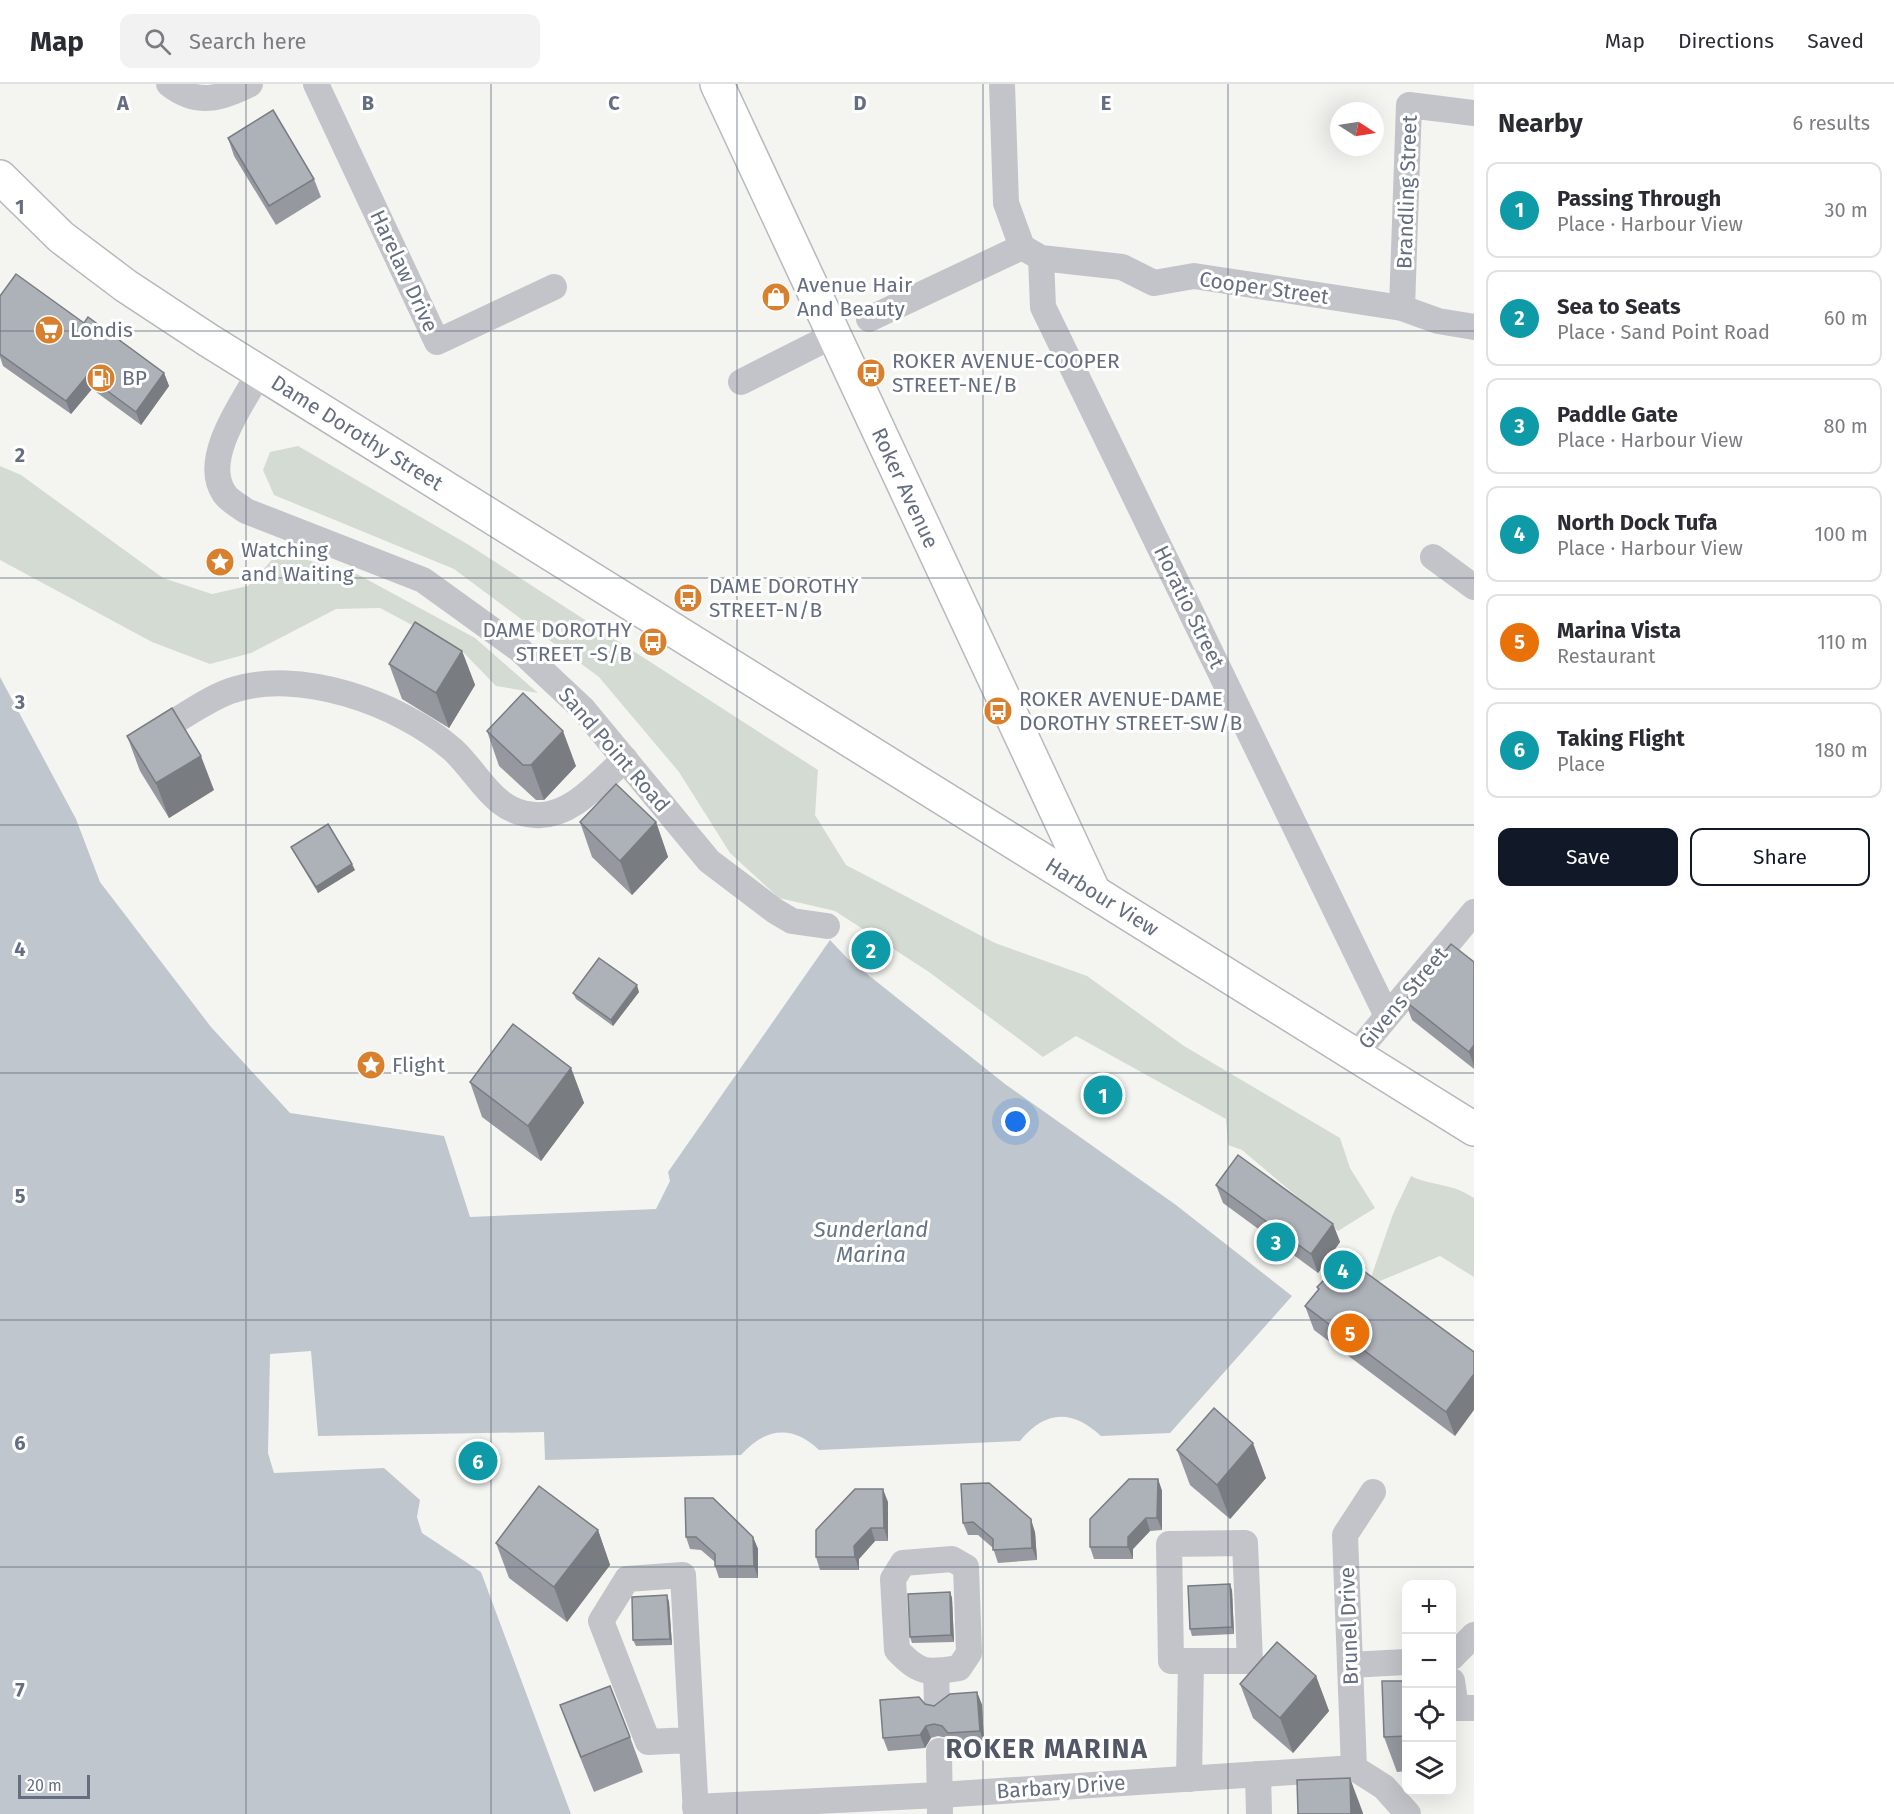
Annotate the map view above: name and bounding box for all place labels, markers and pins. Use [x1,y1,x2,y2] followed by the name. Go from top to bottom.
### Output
[797,272,912,322] place label: Avenue Hair And Beauty
[760,281,792,313] shop icon: Avenue Hair And Beauty
[33,314,65,346] supermarket icon: Londis
[70,317,133,343] place label: Londis
[892,348,1120,398] place label: ROKER AVENUE-COOPER STREET-NE/B
[855,357,887,389] bus stop icon: ROKER AVENUE-COOPER STREET-NE/B
[85,362,117,394] fuel station icon: BP
[122,365,147,391] place label: BP
[241,537,354,587] place label: Watching and Waiting
[204,546,236,578] place icon: Watching and Waiting
[709,573,859,623] place label: DAME DOROTHY STREET-N/B
[672,582,704,614] bus stop icon: DAME DOROTHY STREET-N/B
[482,617,632,667] place label: DAME DOROTHY STREET -S/B
[637,626,669,658] bus stop icon: DAME DOROTHY STREET -S/B
[1019,686,1242,736] place label: ROKER AVENUE-DAME DOROTHY STREET-SW/B
[982,695,1014,727] bus stop icon: ROKER AVENUE-DAME DOROTHY STREET-SW/B
[852,928,890,972] pin: 2
[355,1049,387,1081] place icon: Flight
[392,1052,445,1078] place label: Flight
[1084,1072,1122,1118] pin: 1
[1256,1220,1296,1264] pin: 3
[1324,1248,1362,1292] pin: 4
[1330,1310,1370,1356] pin: 5
[458,1438,498,1484] pin: 6

